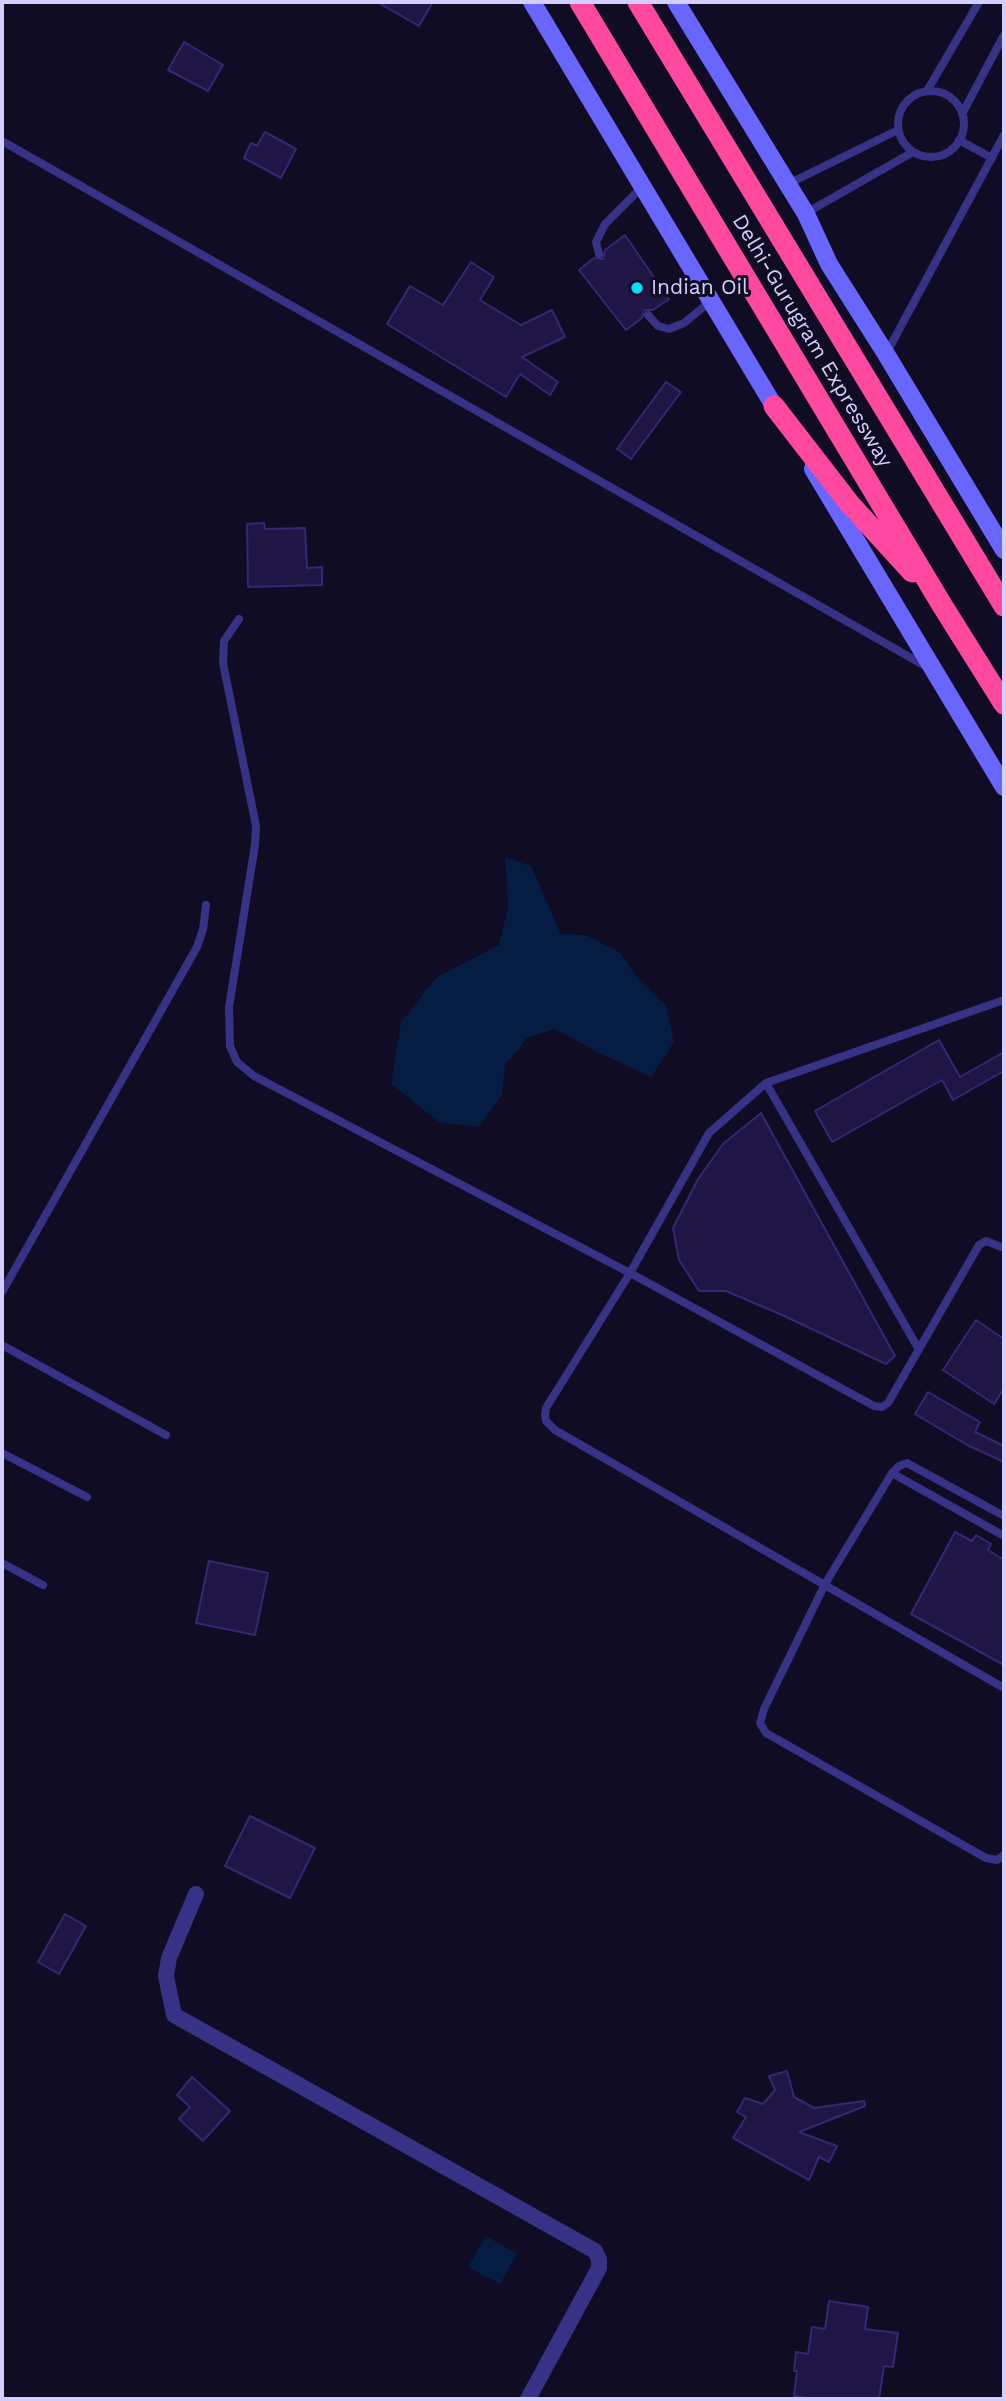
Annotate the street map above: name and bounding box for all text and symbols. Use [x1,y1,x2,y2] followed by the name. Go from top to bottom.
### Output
[726,210,898,472] street label: Delhi-Gurugram Expressway
[651,275,749,301] place label: Indian Oil
[629,280,645,296] marker: Indian Oil

